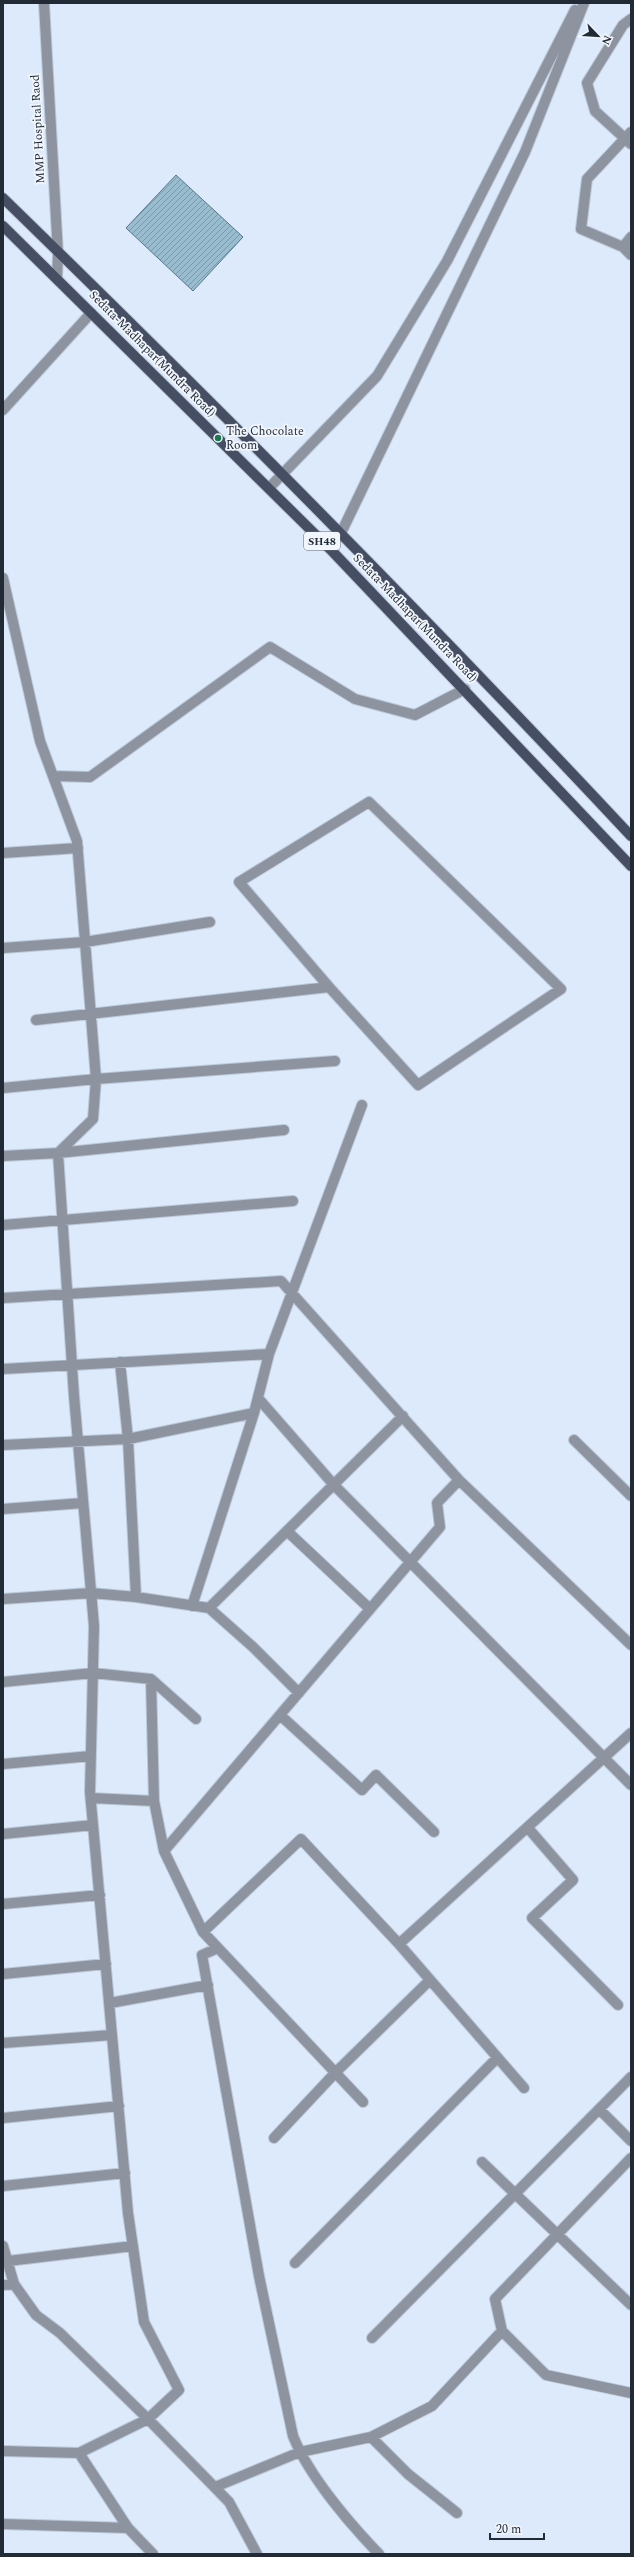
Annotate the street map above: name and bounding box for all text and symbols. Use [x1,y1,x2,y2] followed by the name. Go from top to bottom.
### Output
[578,16,618,56] north arrow
[597,32,616,48] text: N
[26,74,50,184] street label: MMP Hospital Raod
[84,286,220,422] street label: Sedata-Madhapar(Mundra Road)
[226,422,304,455] place label: The Chocolate Room
[213,433,223,443] marker: The Chocolate Room
[304,532,340,550] road number: SH48
[348,549,482,687] street label: Sedata-Madhapar(Mundra Road)
[490,2515,544,2541] scale bar
[496,2520,521,2539] text: 20 m

